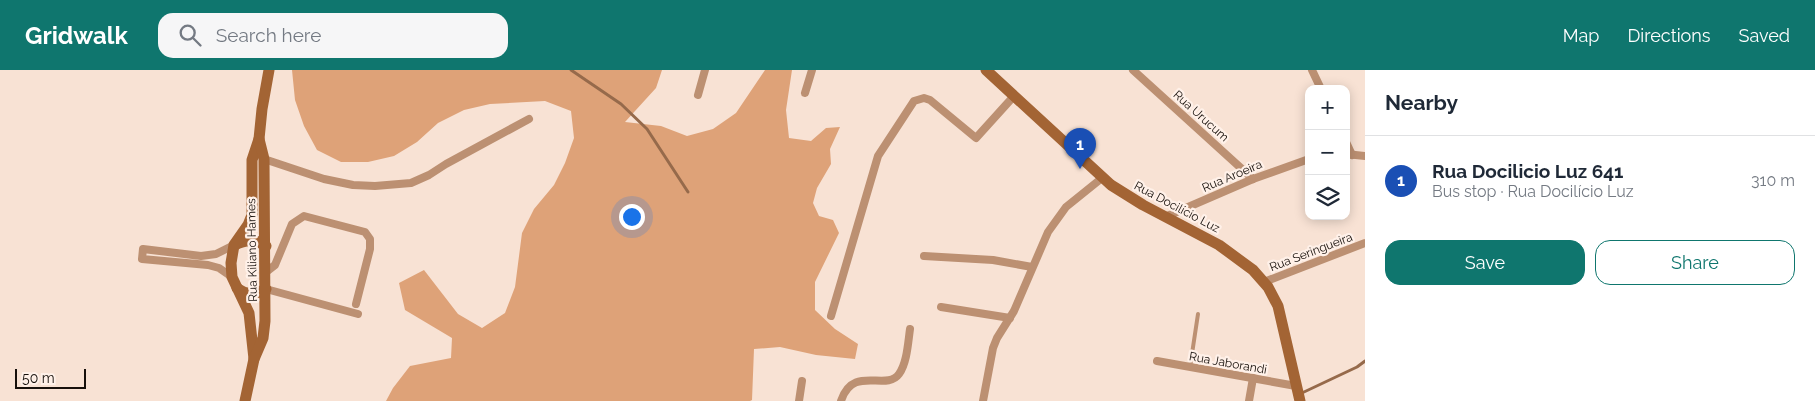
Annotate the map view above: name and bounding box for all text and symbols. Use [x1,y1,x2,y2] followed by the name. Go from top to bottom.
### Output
[158,13,508,58] search box
[25,21,128,50] text: Gridwalk
[176,21,204,49] icon: search
[216,24,321,46] text: Search here
[1563,25,1599,46] text: Map
[1627,25,1711,46] text: Directions
[1739,25,1790,46] text: Saved
[1305,85,1350,220] map controls
[1305,85,1350,130] button: +
[1170,88,1232,144] street label: Rua Urucum
[1385,90,1458,115] text: Nearby
[1064,128,1096,169] pin: 1
[1305,130,1350,175] button: −
[1200,157,1264,195] street label: Rua Aroeira
[1432,160,1623,182] text: Rua Docilicio Luz 641
[1397,171,1405,190] text: 1
[1751,171,1795,190] text: 310 m
[1305,175,1350,220] button: layers
[1132,179,1222,235] street label: Rua Docilício Luz
[1432,182,1634,201] text: Bus stop · Rua Docilício Luz
[244,198,260,302] street label: Rua Kiliano Hames
[619,204,645,230] your location
[1268,230,1354,274] street label: Rua Seringueira
[1385,240,1585,285] button: Save
[1595,240,1795,285] button: Share
[1188,349,1268,377] street label: Rua Jaborandi
[15,366,86,389] scale bar
[22,370,55,386] text: 50 m

